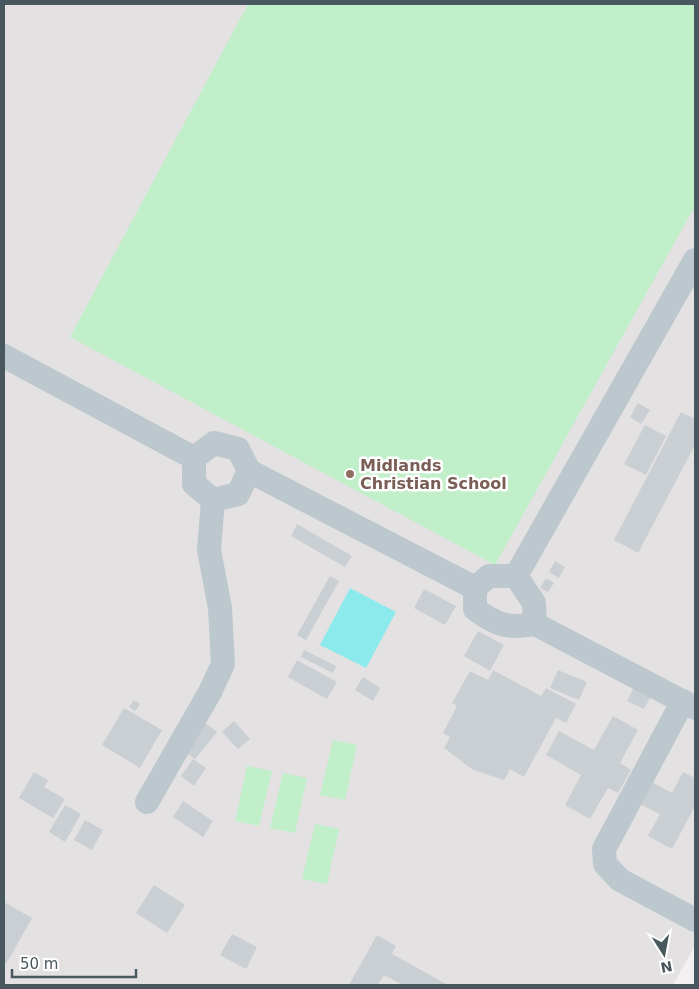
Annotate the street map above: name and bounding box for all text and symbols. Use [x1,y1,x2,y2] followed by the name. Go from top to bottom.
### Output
[360,456,507,493] place label: Midlands Christian School
[344,468,356,480] marker: Midlands Christian School
[639,929,689,979] north arrow
[12,946,136,978] scale bar
[20,955,58,973] text: 50 m
[659,958,674,976] text: N

